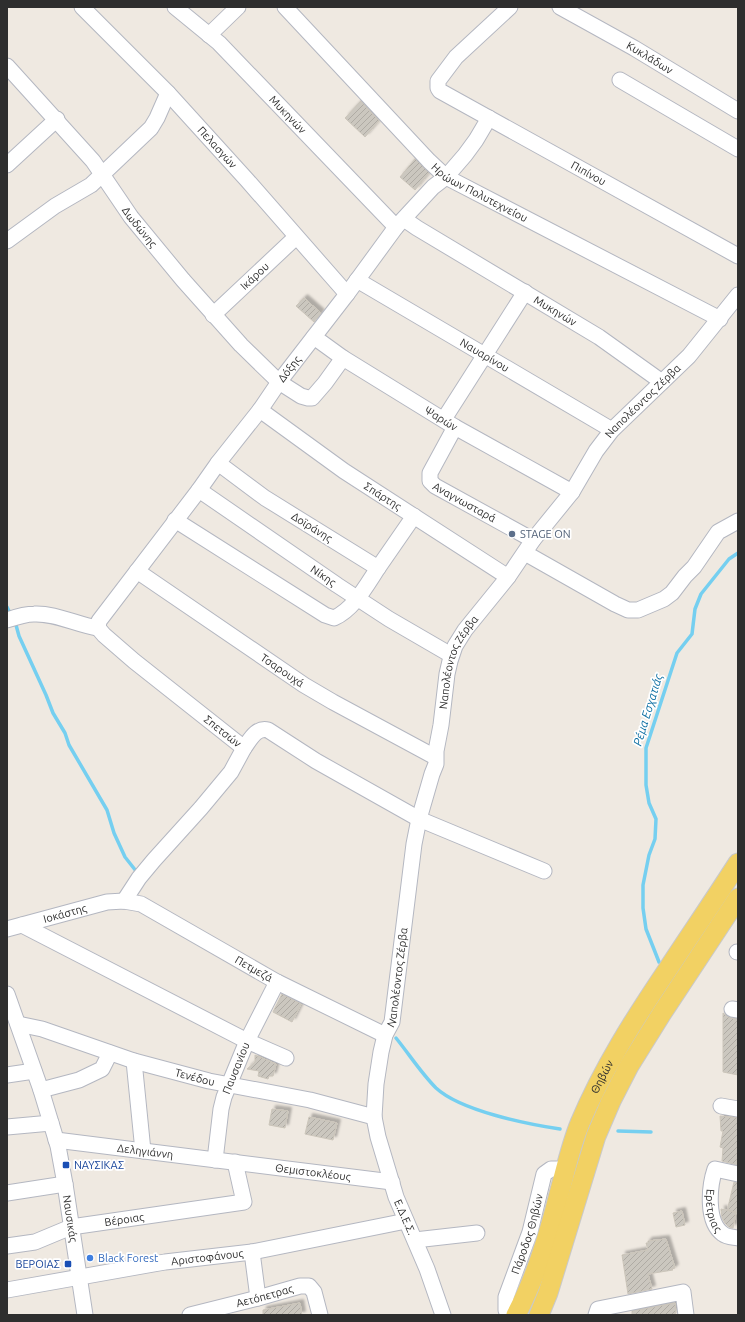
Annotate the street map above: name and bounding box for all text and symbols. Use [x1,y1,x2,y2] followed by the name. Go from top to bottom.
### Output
[624,39,676,76] street label: Κυκλάδων
[267,93,309,136] street label: Μυκηνών
[195,124,240,171] street label: Πελασγών
[569,159,608,188] street label: Πιπίνου
[429,161,530,224] street label: Ηρώων Πολυτεχνείου
[120,204,159,250] street label: Δωδώνης
[238,260,271,292] street label: Ικάρου
[532,293,579,329] street label: Μυκηνών
[458,336,511,374] street label: Ναυαρίνου
[275,353,304,384] street label: Δόξης
[602,361,683,440] street label: Ναπολέοντος Ζέρβα
[422,404,460,433] street label: Ψαρών
[362,480,404,513] street label: Σπάρτης
[431,480,498,525] street label: Αναγνωσταρά
[289,510,335,545] street label: Δοϊράνης
[520,528,571,540] place label: STAGE ON
[507,529,517,539] marker: STAGE ON
[308,563,338,589] street label: Νίκης
[437,613,481,710] street label: Ναπολέοντος Ζέρβα
[258,651,307,690] street label: Τσαρουχά
[630,672,666,748] water label: Ρέμα Εσχατιάς
[202,713,244,750] street label: Σπετσών
[42,902,88,925] street label: Ιοκάστης
[384,926,410,1029] street label: Ναπολέοντος Ζέρβα
[233,953,275,984] street label: Πετμεζά
[220,1040,252,1096] street label: Παυσανίου
[588,1057,616,1095] street label: Θηβών
[174,1066,216,1088] street label: Τενέδου
[117,1142,174,1161] street label: Δεληγιάννη
[74,1159,124,1171] place label: ΝΑΥΣΙΚΑΣ
[61,1160,71,1170] marker: ΝΑΥΣΙΚΑΣ
[275,1161,351,1184] street label: Θεμιστοκλέους
[704,1189,724,1235] street label: Ερέτριας
[509,1192,545,1276] street label: Πάροδος Θηβών
[61,1194,80,1243] street label: Ναυσικάς
[392,1198,418,1236] street label: Ε.Δ.Ε.Σ.
[104,1211,145,1228] street label: Βέροιας
[170,1247,244,1267] street label: Αριστοφάνους
[98,1252,159,1264] place label: Black Forest
[85,1253,95,1263] marker: Black Forest
[15,1258,60,1270] place label: ΒΕΡΟΙΑΣ
[63,1259,73,1269] marker: ΒΕΡΟΙΑΣ
[235,1282,295,1309] street label: Αετόπετρας

